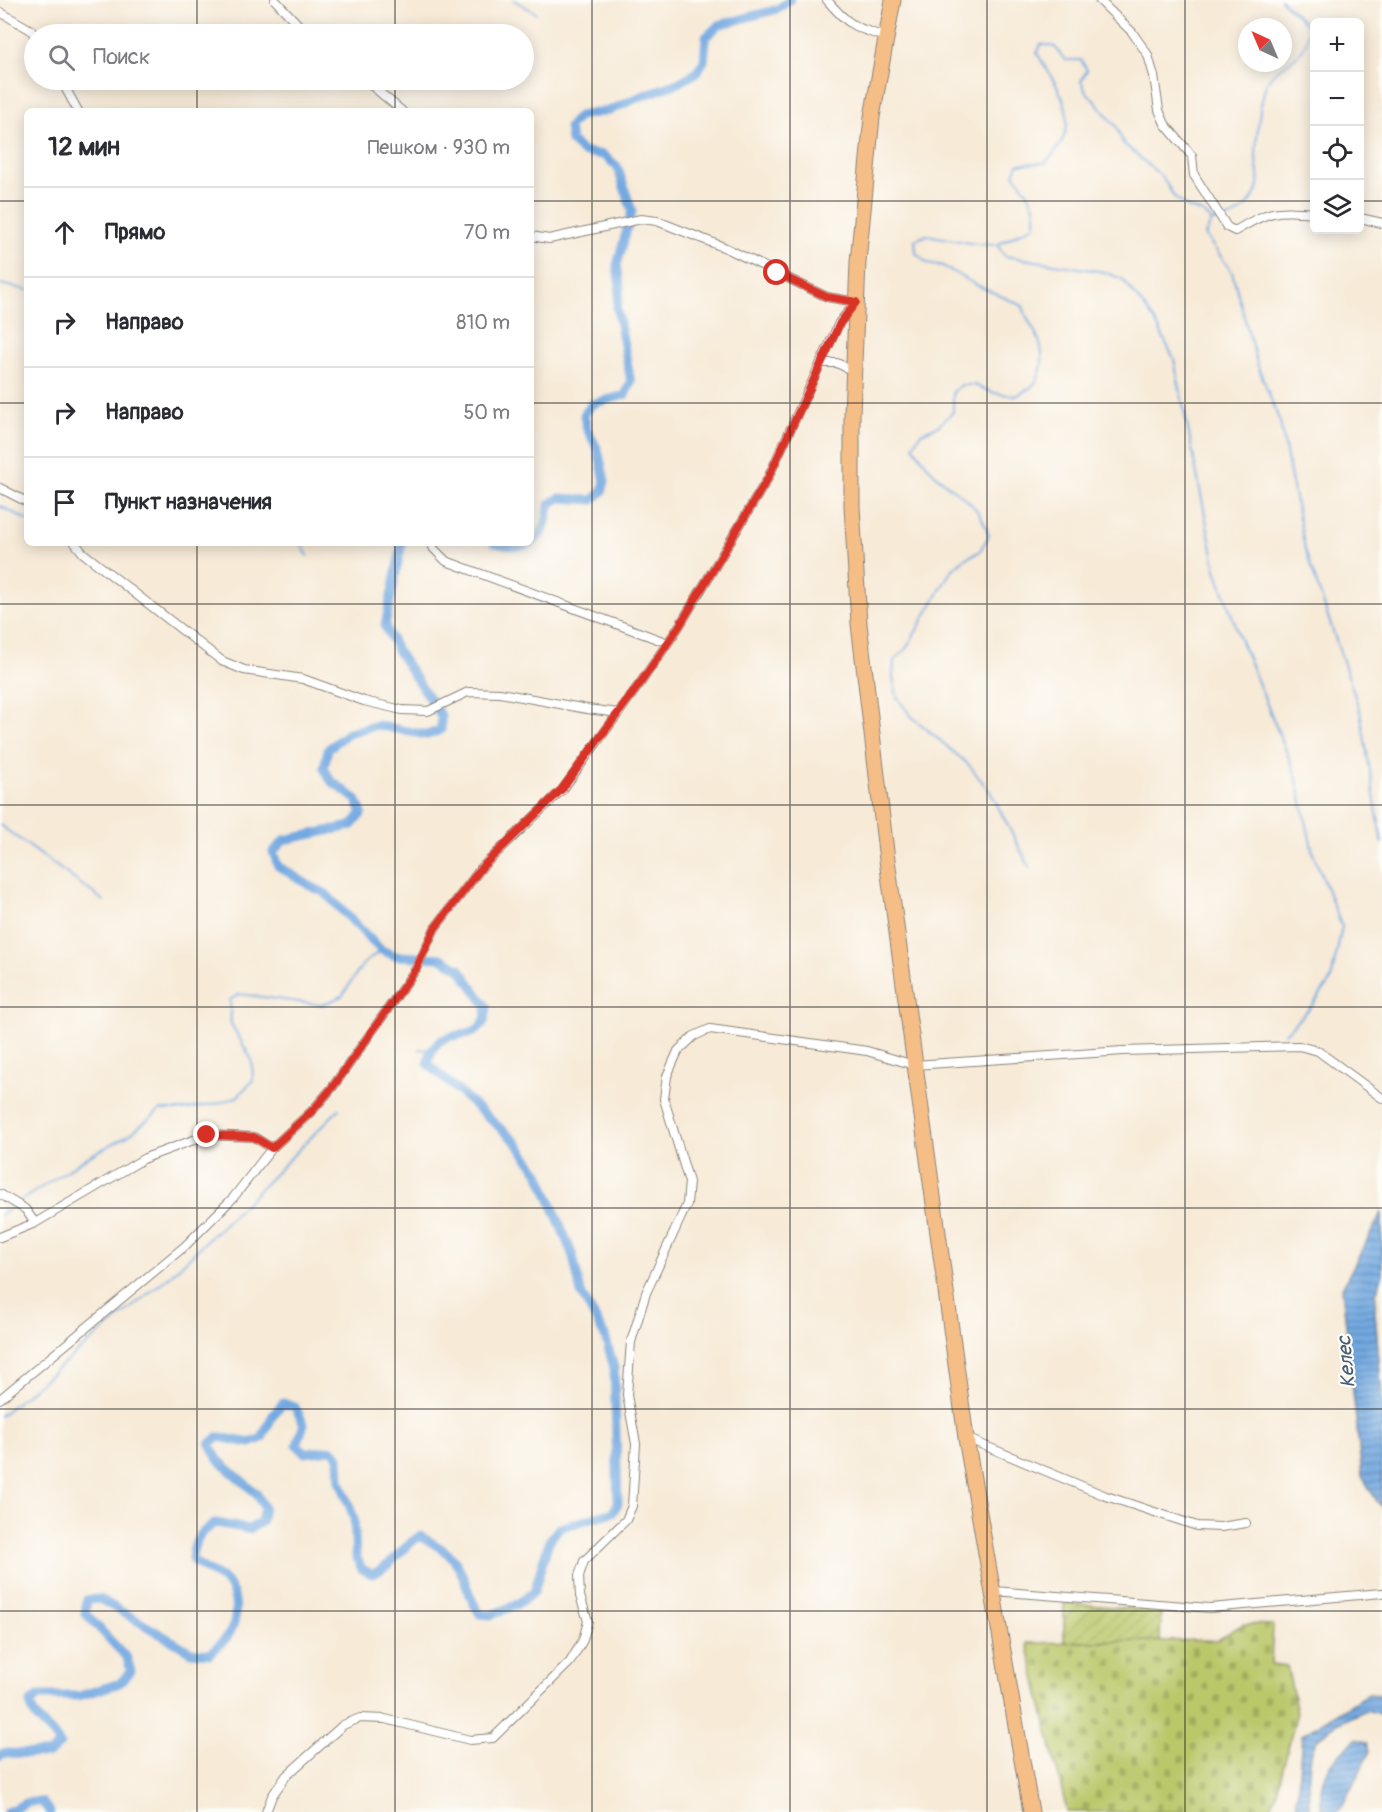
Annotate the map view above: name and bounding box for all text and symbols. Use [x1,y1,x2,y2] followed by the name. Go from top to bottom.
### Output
[1238,18,1292,72] north arrow
[1310,18,1364,234] map controls
[1310,18,1364,72] button: +
[24,24,534,90] search box
[45,41,78,74] icon: search
[93,43,150,71] text: Поиск
[1310,72,1364,126] button: −
[1310,126,1364,180] button: locate
[48,131,120,163] text: 12 мин
[367,135,510,160] text: Пешком · 930 m
[1310,180,1364,234] button: layers
[48,216,81,249] icon: ahead
[105,218,165,246] text: Прямо
[464,220,510,245] text: 70 m
[763,259,789,285] route start
[48,306,81,339] icon: right
[105,308,184,336] text: Направо
[456,310,510,335] text: 810 m
[48,396,81,429] icon: right
[105,398,184,426] text: Направо
[463,400,510,425] text: 50 m
[48,486,81,519] icon: arrive
[105,488,272,516] text: Пункт назначения
[193,1121,219,1147] route end
[1331,1334,1361,1389] water label: Келес

